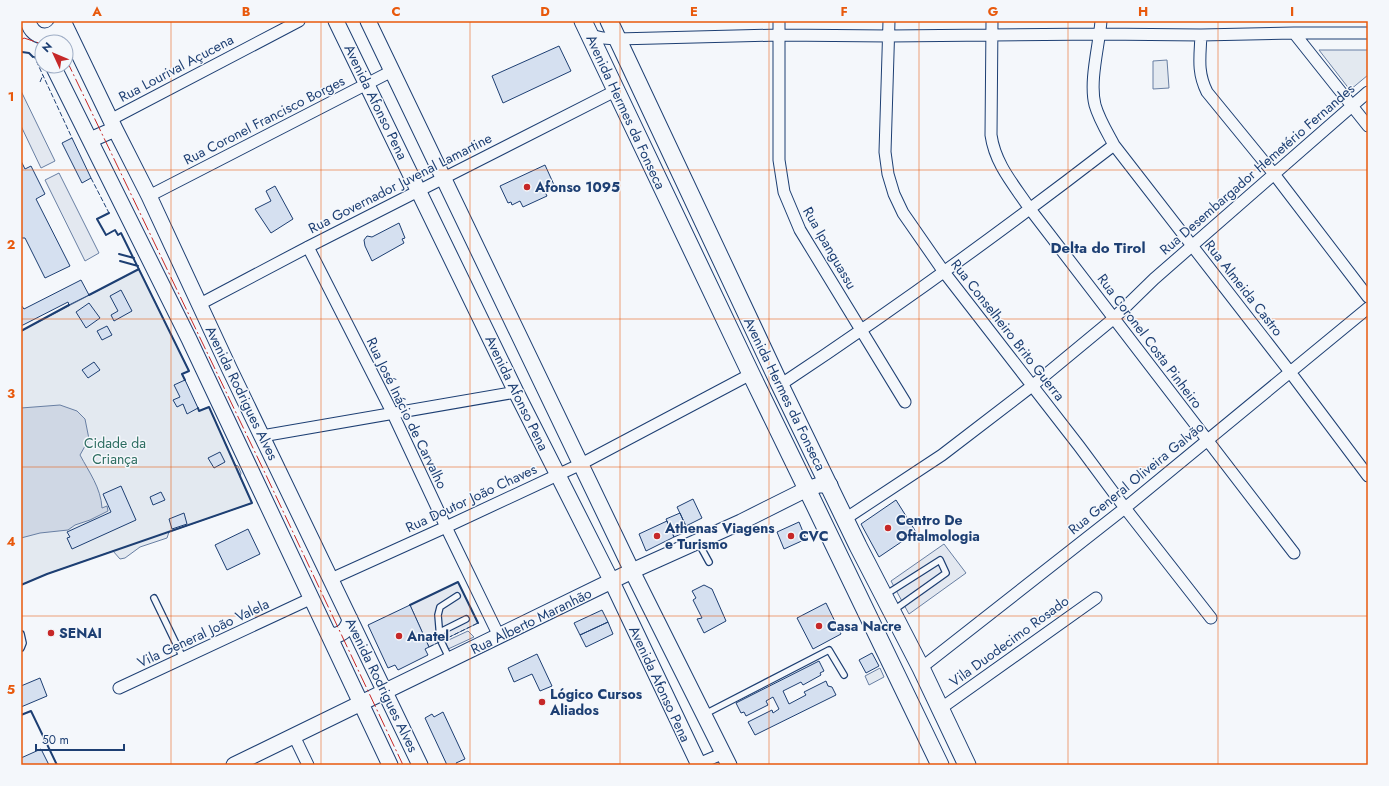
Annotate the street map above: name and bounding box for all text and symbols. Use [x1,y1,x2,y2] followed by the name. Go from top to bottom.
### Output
[91,2,102,21] text: A
[242,2,251,21] text: B
[391,2,401,21] text: C
[540,2,550,21] text: D
[690,2,698,21] text: E
[840,2,848,21] text: F
[988,2,999,21] text: G
[1138,2,1148,21] text: H
[1290,2,1294,21] text: I
[115,29,237,107] street label: Rua Lourival Açucena
[581,31,671,193] street label: Avenida Hermes da Fonseca
[34,34,74,74] north arrow
[38,38,56,56] text: N
[339,41,413,163] street label: Avenida Afonso Pena
[180,70,348,169] street label: Rua Coronel Francisco Borges
[1155,78,1359,259] street label: Rua Desembargador Hemetério Fernandes
[8,87,14,106] text: 1
[305,128,495,238] street label: Rua Governador Juvenal Lamartine
[534,177,620,197] place label: Afonso 1095
[522,182,532,192] marker: Afonso 1095
[798,203,862,293] street label: Rua Ipanguassu
[7,235,15,254] text: 2
[1200,236,1288,340] street label: Rua Almeida Castro
[1051,237,1146,259] district label: Delta do Tirol
[946,255,1070,405] street label: Rua Conselheiro Brito Guerra
[1093,270,1208,413] street label: Rua Coronel Costa Pinheiro
[739,314,831,474] street label: Avenida Hermes da Fonseca
[201,322,283,464] street label: Avenida Rodrigues Alves
[480,332,554,454] street label: Avenida Afonso Pena
[362,334,453,492] street label: Rua José Inácio de Carvalho
[7,384,15,403] text: 3
[1064,417,1208,539] street label: Rua General Oliveira Galvão
[84,433,146,469] park label: Cidade da Criança
[402,459,540,537] street label: Rua Doutor João Chaves
[896,510,980,546] place label: Centro De Oftalmologia
[664,518,775,554] place label: Athenas Viagens e Turismo
[883,523,893,533] marker: Centro De Oftalmologia
[799,526,829,546] place label: CVC
[652,531,662,541] marker: Athenas Viagens e Turismo
[786,531,796,541] marker: CVC
[6,532,16,551] text: 4
[467,583,595,659] street label: Rua Alberto Maranhão
[945,591,1073,691] street label: Vila Duodecimo Rosado
[134,594,272,672] street label: Vila General João Valela
[341,614,423,756] street label: Avenida Rodrigues Alves
[827,616,902,636] place label: Casa Nacre
[814,621,824,631] marker: Casa Nacre
[59,623,102,643] place label: SENAI
[624,623,696,745] street label: Avenida Afonso Pena
[406,626,449,646] place label: Anatel
[46,628,56,638] marker: SENAI
[394,631,404,641] marker: Anatel
[7,680,15,699] text: 5
[549,684,643,720] place label: Lógico Cursos Aliados
[537,697,547,707] marker: Lógico Cursos Aliados
[36,726,124,752] scale bar
[42,731,69,749] text: 50 m

